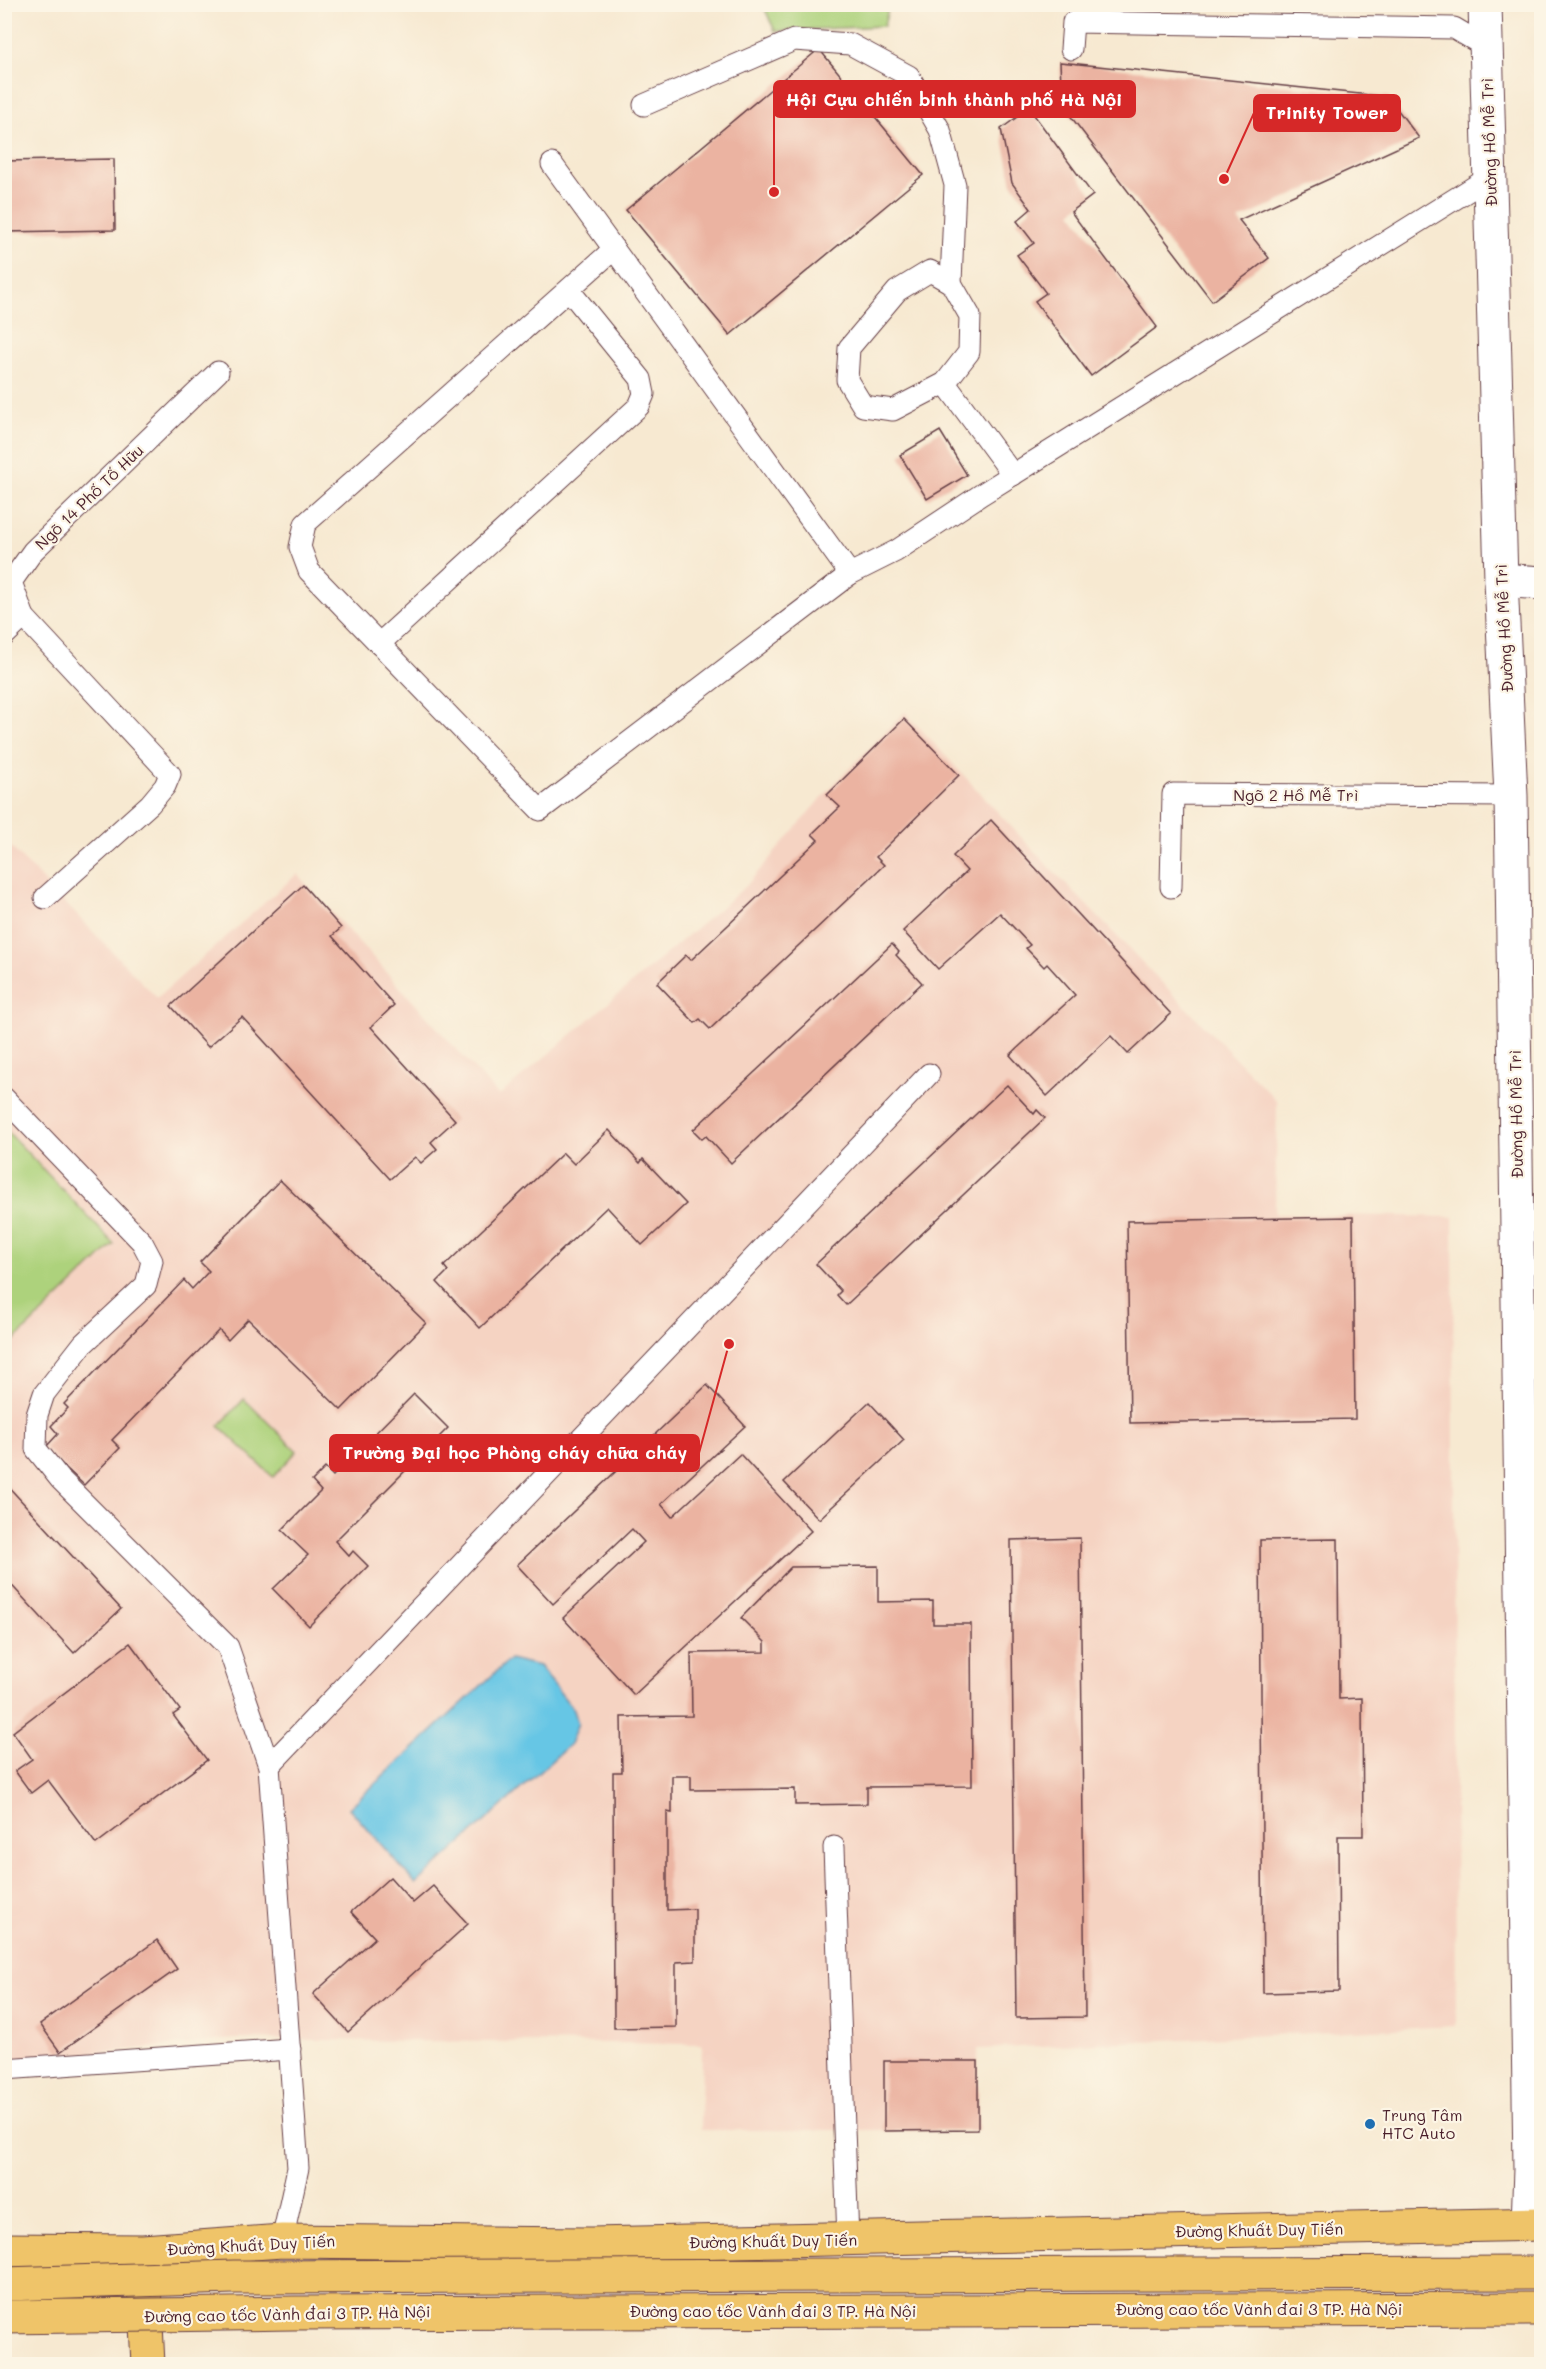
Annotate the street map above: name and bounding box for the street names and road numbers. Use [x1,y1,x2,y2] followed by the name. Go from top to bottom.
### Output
[1476,77,1501,207] street label: Đường Hồ Mễ Trì
[30,439,147,554] street label: Ngõ 14 Phố Tố Hữu
[1490,563,1517,693] street label: Đường Hồ Mễ Trì
[1233,784,1359,805] street label: Ngõ 2 Hồ Mễ Trì
[1504,1049,1527,1179] street label: Đường Hồ Mễ Trì
[1175,2218,1343,2241] street label: Đường Khuất Duy Tiến
[689,2229,857,2252] street label: Đường Khuất Duy Tiến
[166,2230,336,2259] street label: Đường Khuất Duy Tiến
[1116,2298,1403,2319] street label: Đường cao tốc Vành đai 3 TP. Hà Nội
[143,2300,431,2327] street label: Đường cao tốc Vành đai 3 TP. Hà Nội
[630,2300,917,2321] street label: Đường cao tốc Vành đai 3 TP. Hà Nội

